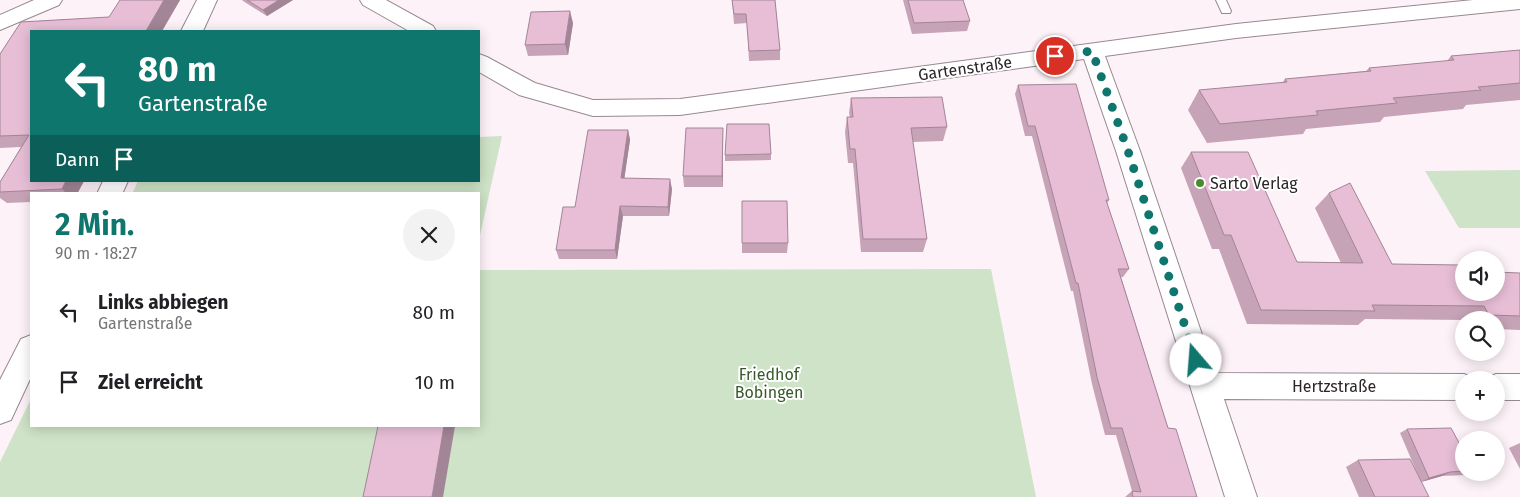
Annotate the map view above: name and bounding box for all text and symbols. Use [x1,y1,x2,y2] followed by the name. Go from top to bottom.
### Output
[1034,35,1076,77] pin
[1041,42,1069,70] icon: arrive
[138,48,217,90] text: 80 m
[55,50,120,115] icon: left
[917,53,1013,84] street label: Gartenstraße
[138,90,268,117] text: Gartenstraße
[110,145,138,173] icon: arrive
[55,148,100,171] text: Dann
[1210,174,1298,193] place label: Sarto Verlag
[1194,177,1206,189] marker: Sarto Verlag
[55,207,134,243] text: 2 Min.
[403,209,455,261] button: close
[55,244,137,263] text: 90 m · 18:27
[1455,251,1505,481] map controls
[1455,251,1505,301] button: sound
[98,291,229,314] text: Links abbiegen
[55,298,83,326] icon: left
[413,301,455,324] text: 80 m
[1455,311,1505,361] button: search
[98,314,192,333] text: Gartenstraße
[1169,333,1221,385] position arrow
[735,365,803,402] park label: Friedhof Bobingen
[55,368,83,396] icon: arrive
[98,371,203,394] text: Ziel erreicht
[415,371,455,394] text: 10 m
[1455,371,1505,421] button: +
[1292,377,1376,396] street label: Hertzstraße
[1455,431,1505,481] button: −

